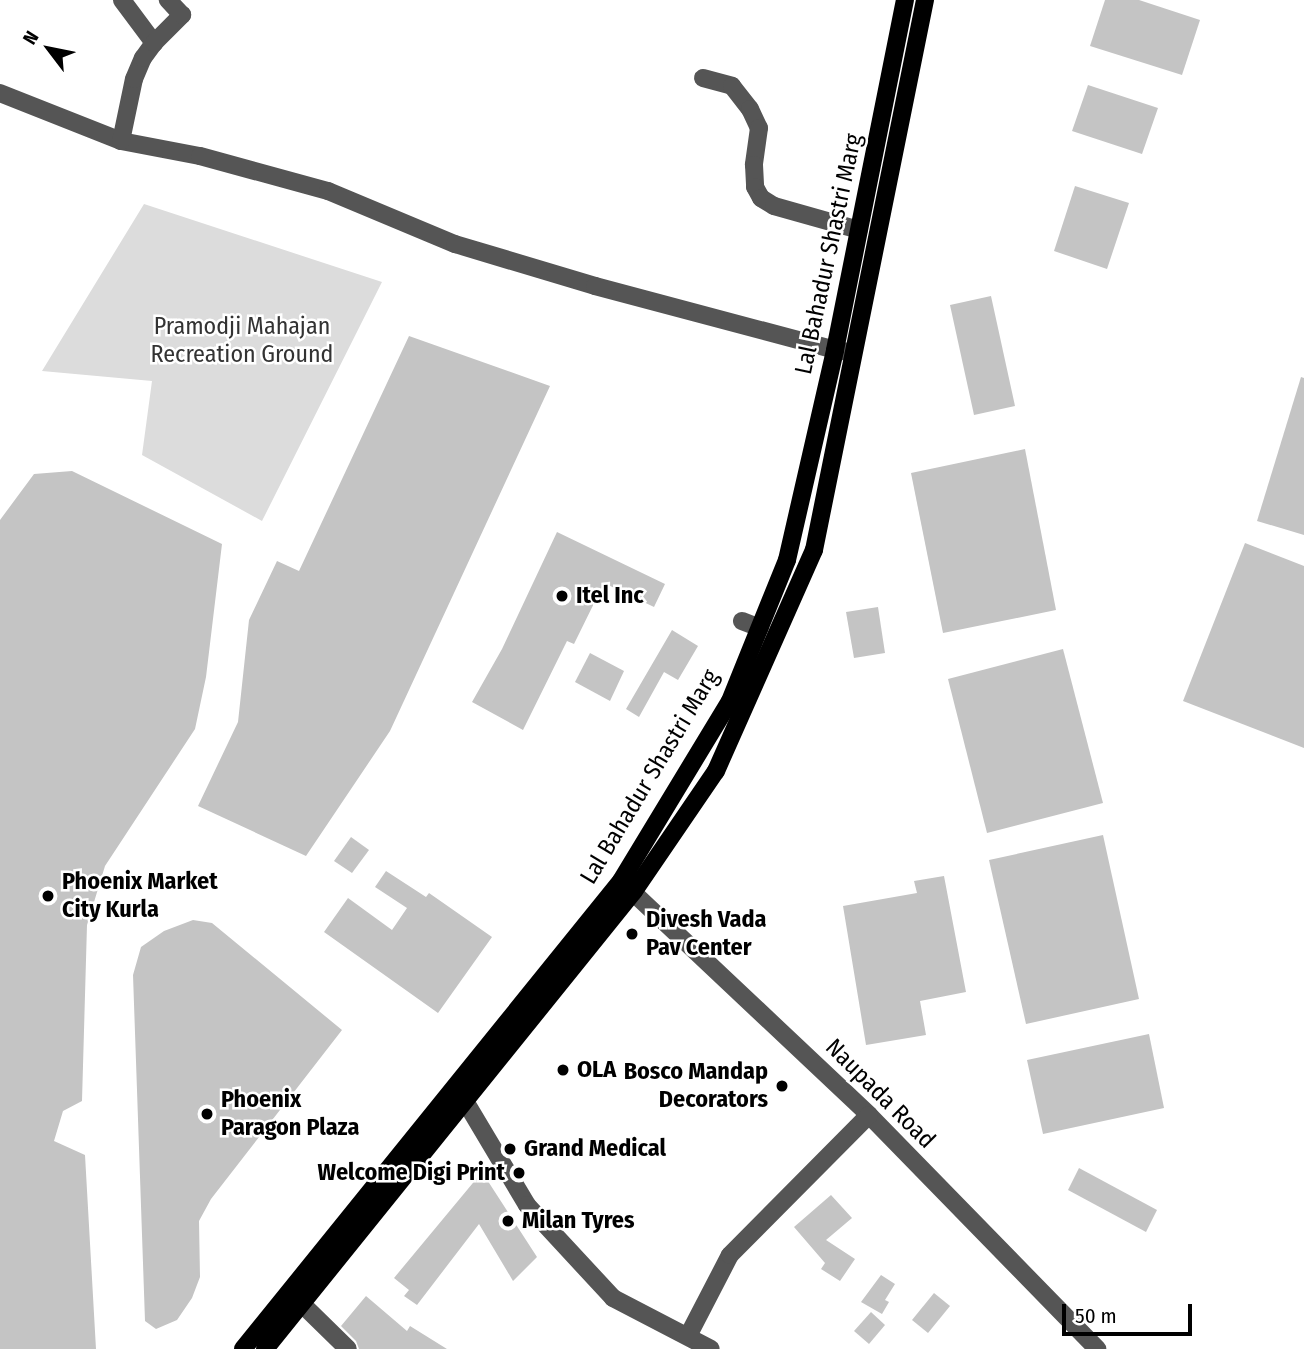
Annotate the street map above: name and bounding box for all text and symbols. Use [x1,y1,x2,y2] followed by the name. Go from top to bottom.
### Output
[14,14,84,84] north arrow
[18,27,44,49] text: N
[789,131,869,377] street label: Lal Bahadur Shastri Marg
[151,313,333,369] park label: Pramodji Mahajan Recreation Ground
[576,582,644,610] place label: Itel Inc
[554,588,570,604] marker: Itel Inc
[575,665,725,889] street label: Lal Bahadur Shastri Marg
[62,868,218,924] place label: Phoenix Market City Kurla
[40,888,56,904] marker: Phoenix Market City Kurla
[646,906,766,962] place label: Divesh Vada Pav Center
[624,926,640,942] marker: Divesh Vada Pav Center
[819,1033,941,1155] street label: Naupada Road
[577,1056,616,1084] place label: OLA
[624,1058,768,1114] place label: Bosco Mandap Decorators
[555,1062,571,1078] marker: OLA
[774,1078,790,1094] marker: Bosco Mandap Decorators
[221,1086,359,1142] place label: Phoenix Paragon Plaza
[199,1106,215,1122] marker: Phoenix Paragon Plaza
[524,1135,666,1163] place label: Grand Medical
[502,1141,518,1157] marker: Grand Medical
[318,1159,505,1187] place label: Welcome Digi Print
[511,1165,527,1181] marker: Welcome Digi Print
[522,1207,634,1235] place label: Milan Tyres
[500,1213,516,1229] marker: Milan Tyres
[1066,1290,1196,1334] scale bar
[1075,1303,1117,1329] text: 50 m

